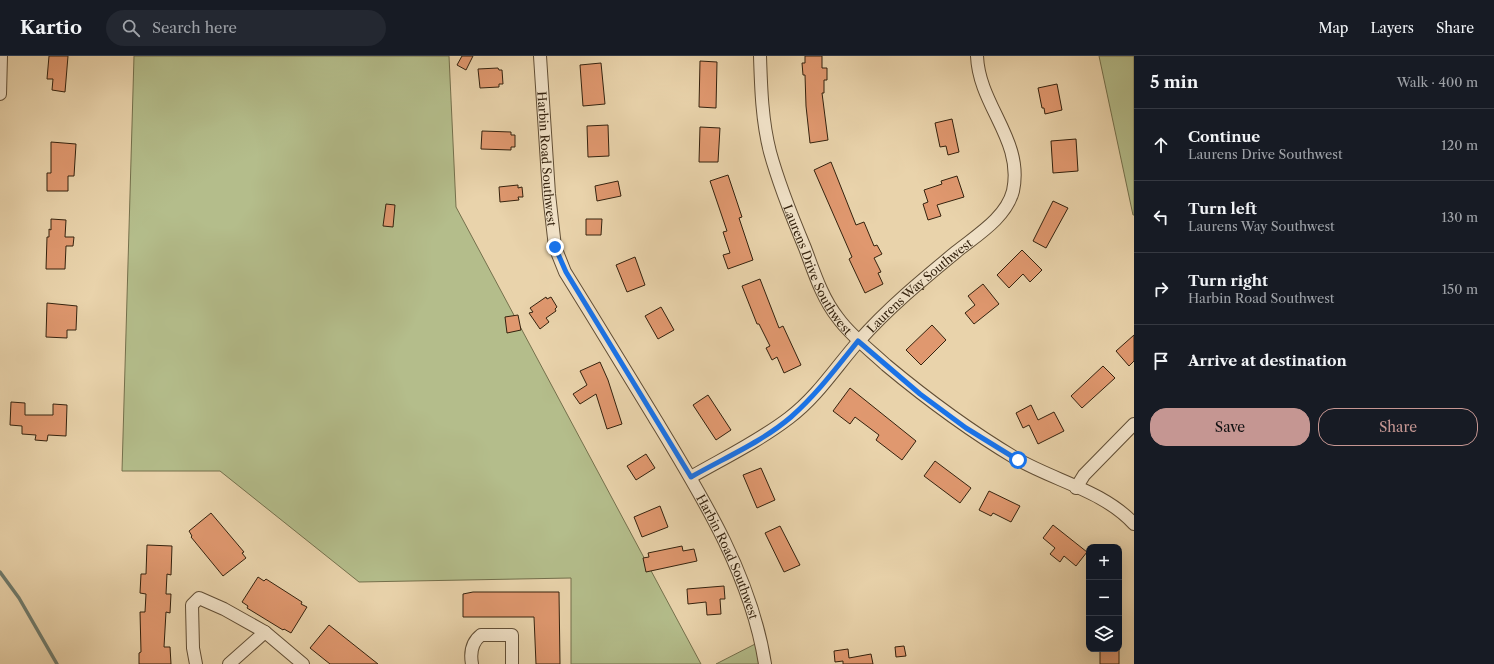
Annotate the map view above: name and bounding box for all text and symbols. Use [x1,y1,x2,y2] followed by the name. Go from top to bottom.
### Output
[106,10,386,46] search box
[20,16,82,39] text: Kartio
[120,17,142,39] icon: search
[152,18,237,37] text: Search here
[1318,19,1348,37] text: Map
[1370,19,1414,37] text: Layers
[1436,19,1474,37] text: Share
[1150,72,1198,92] text: 5 min
[1397,74,1478,90] text: Walk · 400 m
[535,91,560,228] street label: Harbin Road Southwest
[1188,127,1260,146] text: Continue
[1150,134,1172,156] icon: ahead
[1441,137,1478,153] text: 120 m
[1188,146,1343,162] text: Laurens Drive Southwest
[1188,199,1257,218] text: Turn left
[781,202,856,338] street label: Laurens Drive Southwest
[1150,206,1172,228] icon: left
[1442,209,1478,225] text: 130 m
[1188,218,1335,234] text: Laurens Way Southwest
[863,235,975,335] street label: Laurens Way Southwest
[546,238,564,256] route end
[1188,271,1268,290] text: Turn right
[1150,278,1172,300] icon: right
[1442,281,1478,297] text: 150 m
[1188,290,1334,306] text: Harbin Road Southwest
[1150,350,1172,372] icon: arrive
[1188,351,1347,370] text: Arrive at destination
[1150,408,1310,446] button: Save
[1318,408,1478,446] button: Share
[1009,451,1027,469] route start
[694,491,762,621] street label: Harbin Road Southwest
[1086,544,1122,652] map controls
[1086,544,1122,580] button: +
[1086,580,1122,616] button: −
[1086,616,1122,652] button: layers

